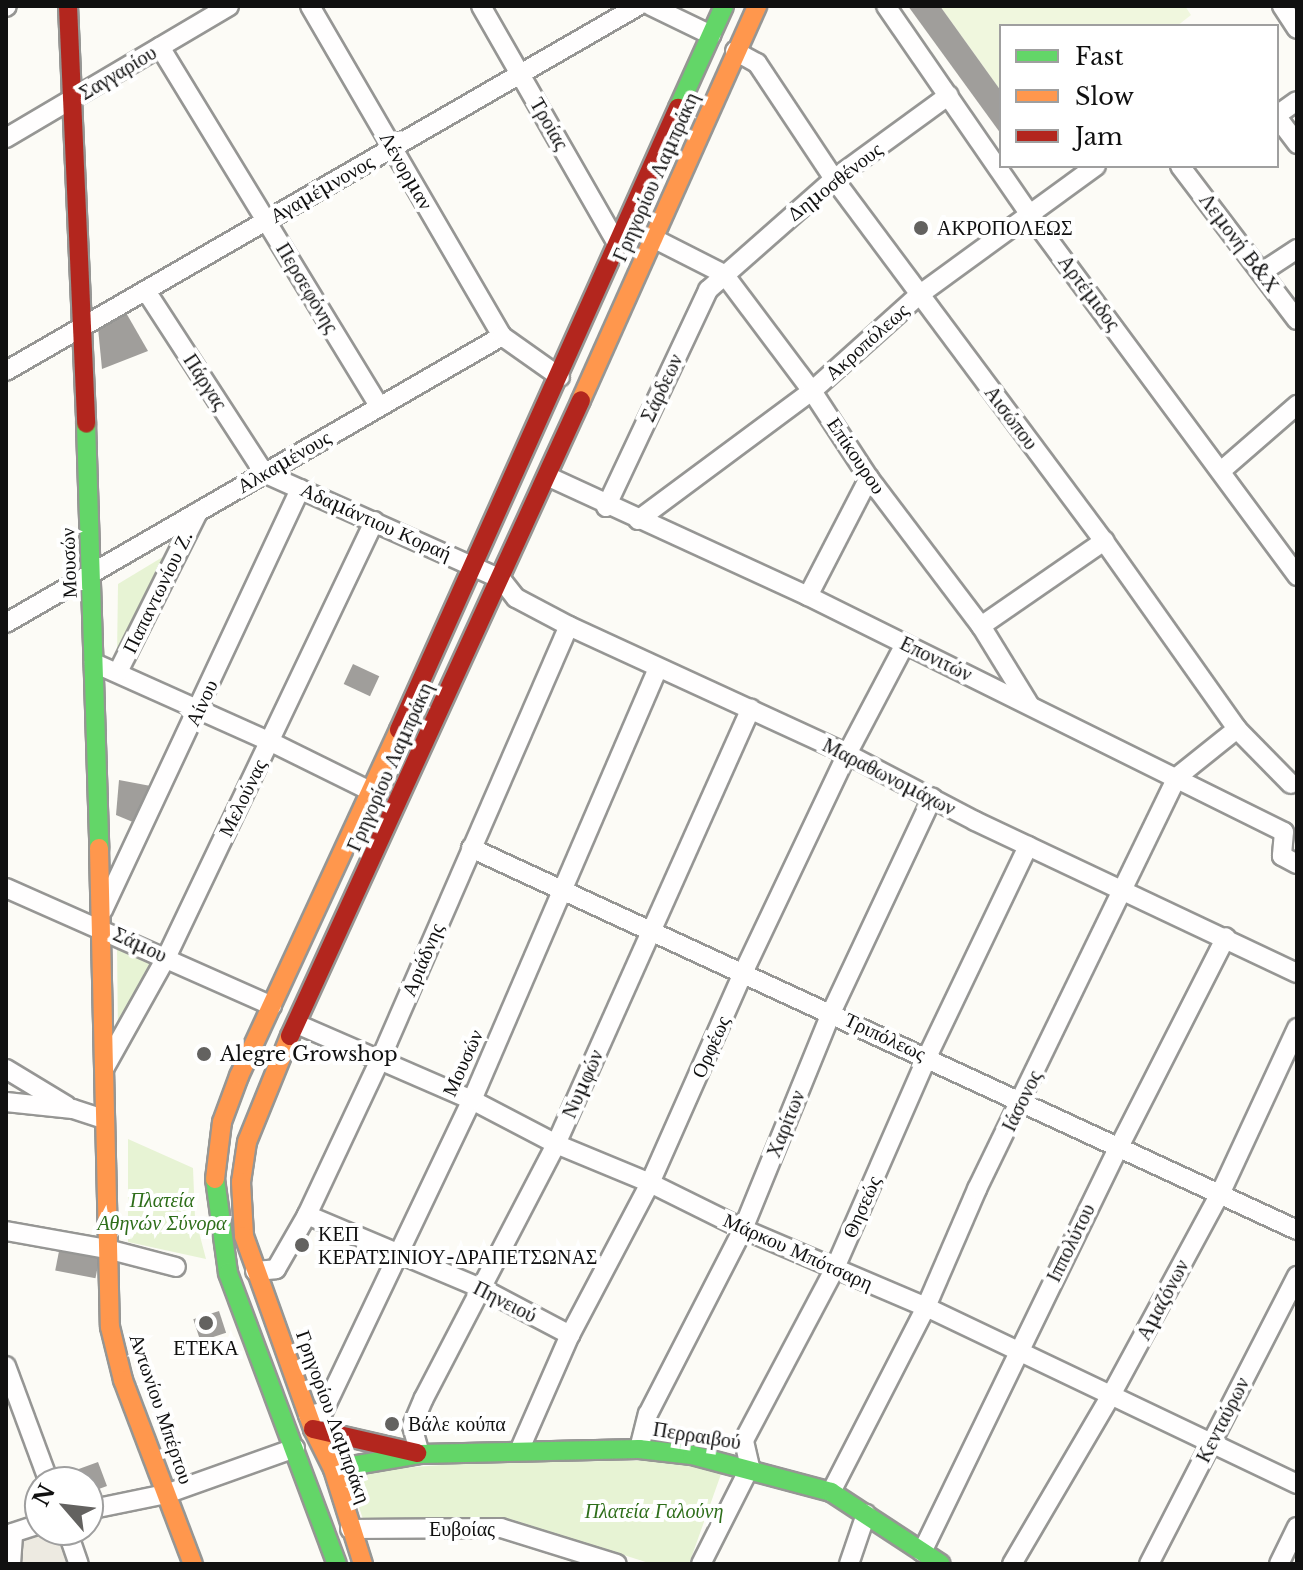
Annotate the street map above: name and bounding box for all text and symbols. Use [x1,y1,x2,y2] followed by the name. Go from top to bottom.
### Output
[999,24,1279,168] legend
[75,41,161,105] street label: Σαγγαρίου
[1075,42,1123,71] text: Fast
[1075,82,1134,111] text: Slow
[608,89,704,265] street label: Γρηγορίου Λαμπράκη
[525,94,573,154] street label: Τροίας
[1075,122,1123,151] text: Jam
[374,128,438,214] street label: Λένορμαν
[783,138,887,226] street label: Δημοσθένους
[266,150,378,228] street label: Αγαμέμνονος
[1194,189,1284,297] street label: Λεμονή Β&Χ
[937,216,1073,240] place label: ΑΚΡΟΠΟΛΕΩΣ
[912,219,930,237] marker: ΑΚΡΟΠΟΛΕΩΣ
[271,239,343,337] street label: Περσεφόνης
[1053,251,1125,335] street label: Αρτέμιδος
[820,298,914,386] street label: Ακροπόλεως
[178,349,232,415] street label: Πάργας
[636,350,688,426] street label: Σάρδεων
[979,381,1043,455] street label: Αισώπου
[822,413,890,499] street label: Επίκουρου
[233,426,335,498] street label: Αλκαμένους
[297,478,455,566] street label: Αδαμάντιου Κοραή
[56,527,82,599] street label: Μουσών
[118,527,198,657] street label: Παπαντωνίου Ζ.
[896,631,976,687] street label: Επονιτών
[181,676,223,730] street label: Αίνου
[342,679,438,855] street label: Γρηγορίου Λαμπράκη
[818,733,960,821] street label: Μαραθωνομάχων
[214,755,272,841] street label: Μελούνας
[397,920,449,1000] street label: Αριάδνης
[109,922,171,968] street label: Σάμου
[841,1008,929,1066] street label: Τριπόλεως
[687,1012,735,1082] street label: Ορφέως
[438,1026,488,1100] street label: Μουσών
[220,1042,398,1066] place label: Alegre Growshop
[195,1045,213,1063] marker: Alegre Growshop
[557,1046,609,1122] street label: Νυμφών
[997,1067,1047,1135] street label: Ιάσονος
[762,1087,810,1161] street label: Χαρίτων
[838,1172,886,1242] street label: Θησεώς
[97,1189,227,1236] park label: Πλατεία Αθηνών Σύνορα
[1042,1200,1100,1286] street label: Ιππολύτου
[720,1208,876,1296] street label: Μάρκου Μπότσαρη
[318,1222,598,1269] place label: ΚΕΠ ΚΕΡΑΤΣΙΝΙΟΥ-ΔΡΑΠΕΤΣΩΝΑΣ
[293,1236,311,1254] marker: ΚΕΠ ΚΕΡΑΤΣΙΝΙΟΥ-ΔΡΑΠΕΤΣΩΝΑΣ
[1132,1255,1194,1345] street label: Αμαζόνων
[469,1276,541,1328] street label: Πηνειού
[197,1314,215,1332] marker: ΕΤΕΚΑ
[291,1327,375,1507] street label: Γρηγορίου Λαμπράκη
[124,1331,198,1487] street label: Αντωνίου Μπέρτου
[173,1336,239,1360] place label: ΕΤΕΚΑ
[1191,1373,1255,1467] street label: Κενταύρων
[408,1412,506,1436] place label: Βάλε κούπα
[383,1415,401,1433] marker: Βάλε κούπα
[651,1417,743,1455] street label: Περραιβού
[24,1466,104,1546] north arrow
[27,1480,61,1511] text: N
[585,1499,723,1523] park label: Πλατεία Γαλούνη
[429,1517,495,1541] street label: Ευβοίας

